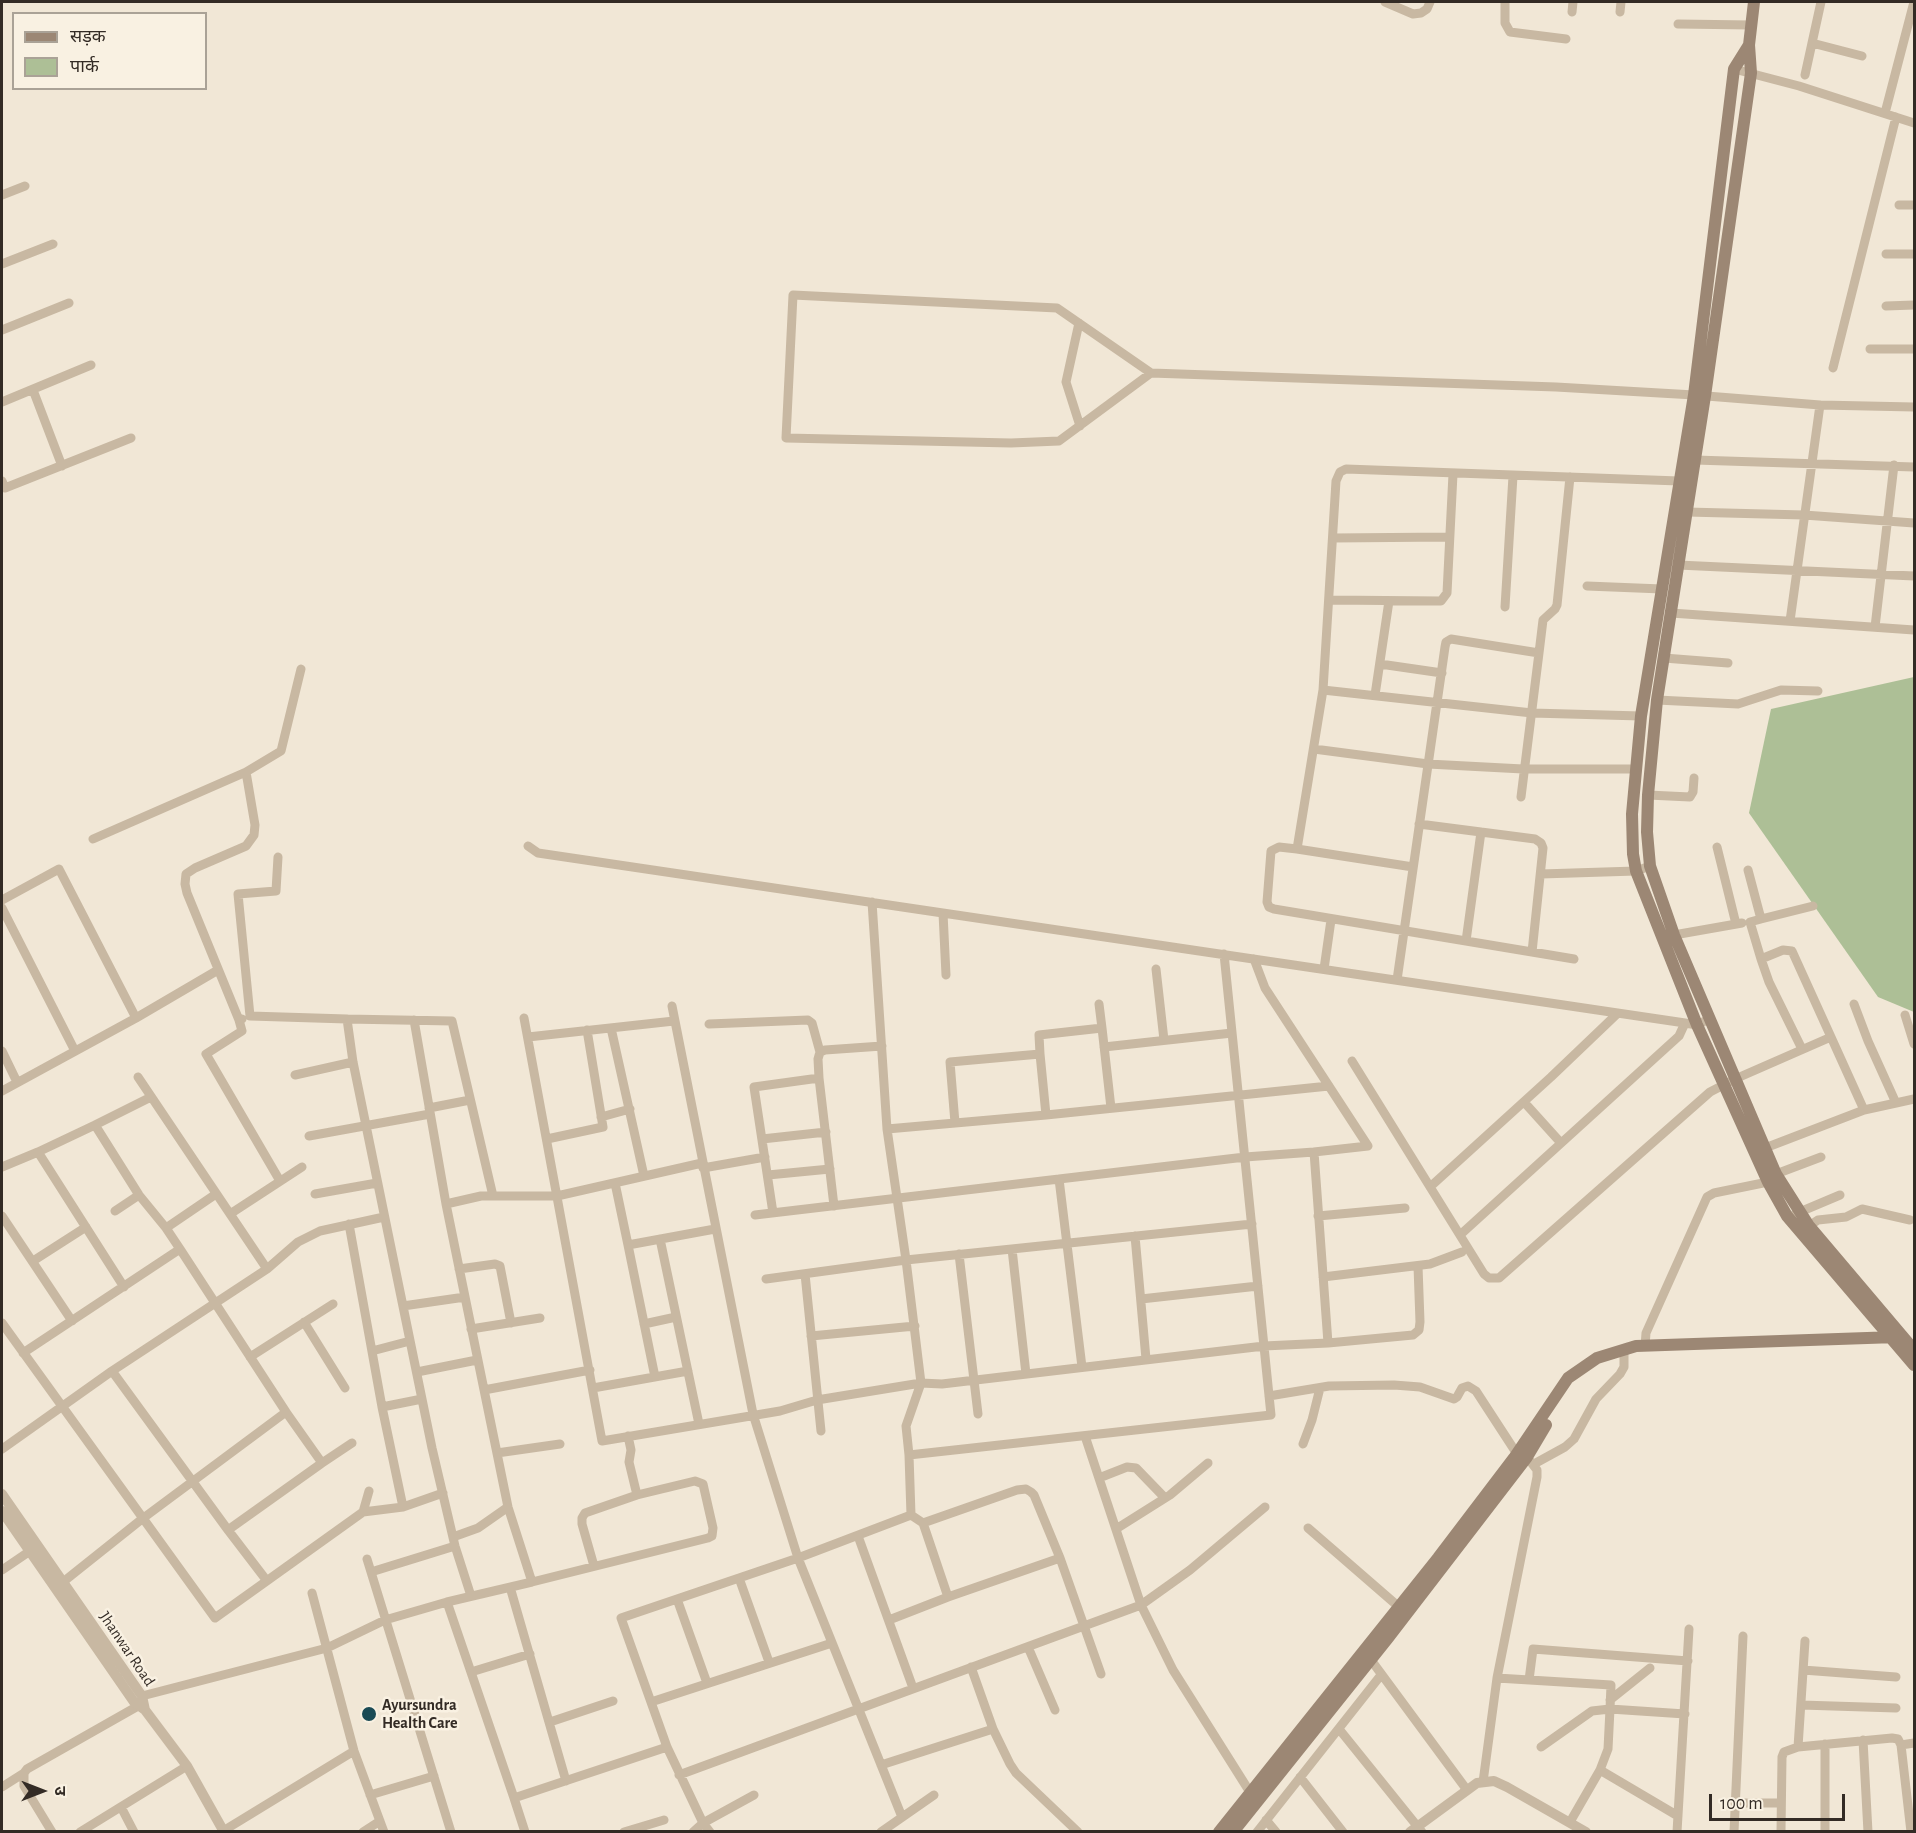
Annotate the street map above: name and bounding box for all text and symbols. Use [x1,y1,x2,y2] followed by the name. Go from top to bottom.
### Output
[12,12,207,90] legend
[70,28,106,46] text: सड़क
[70,58,99,76] text: पार्क
[95,1608,159,1690] street label: Jhanwar Road
[382,1695,458,1733] place label: Ayursundra Health Care
[360,1705,378,1723] marker: Ayursundra Health Care
[12,1761,72,1821] north arrow
[1712,1782,1848,1820] scale bar
[52,1786,68,1796] text: उ
[1720,1795,1763,1813] text: 100 m

